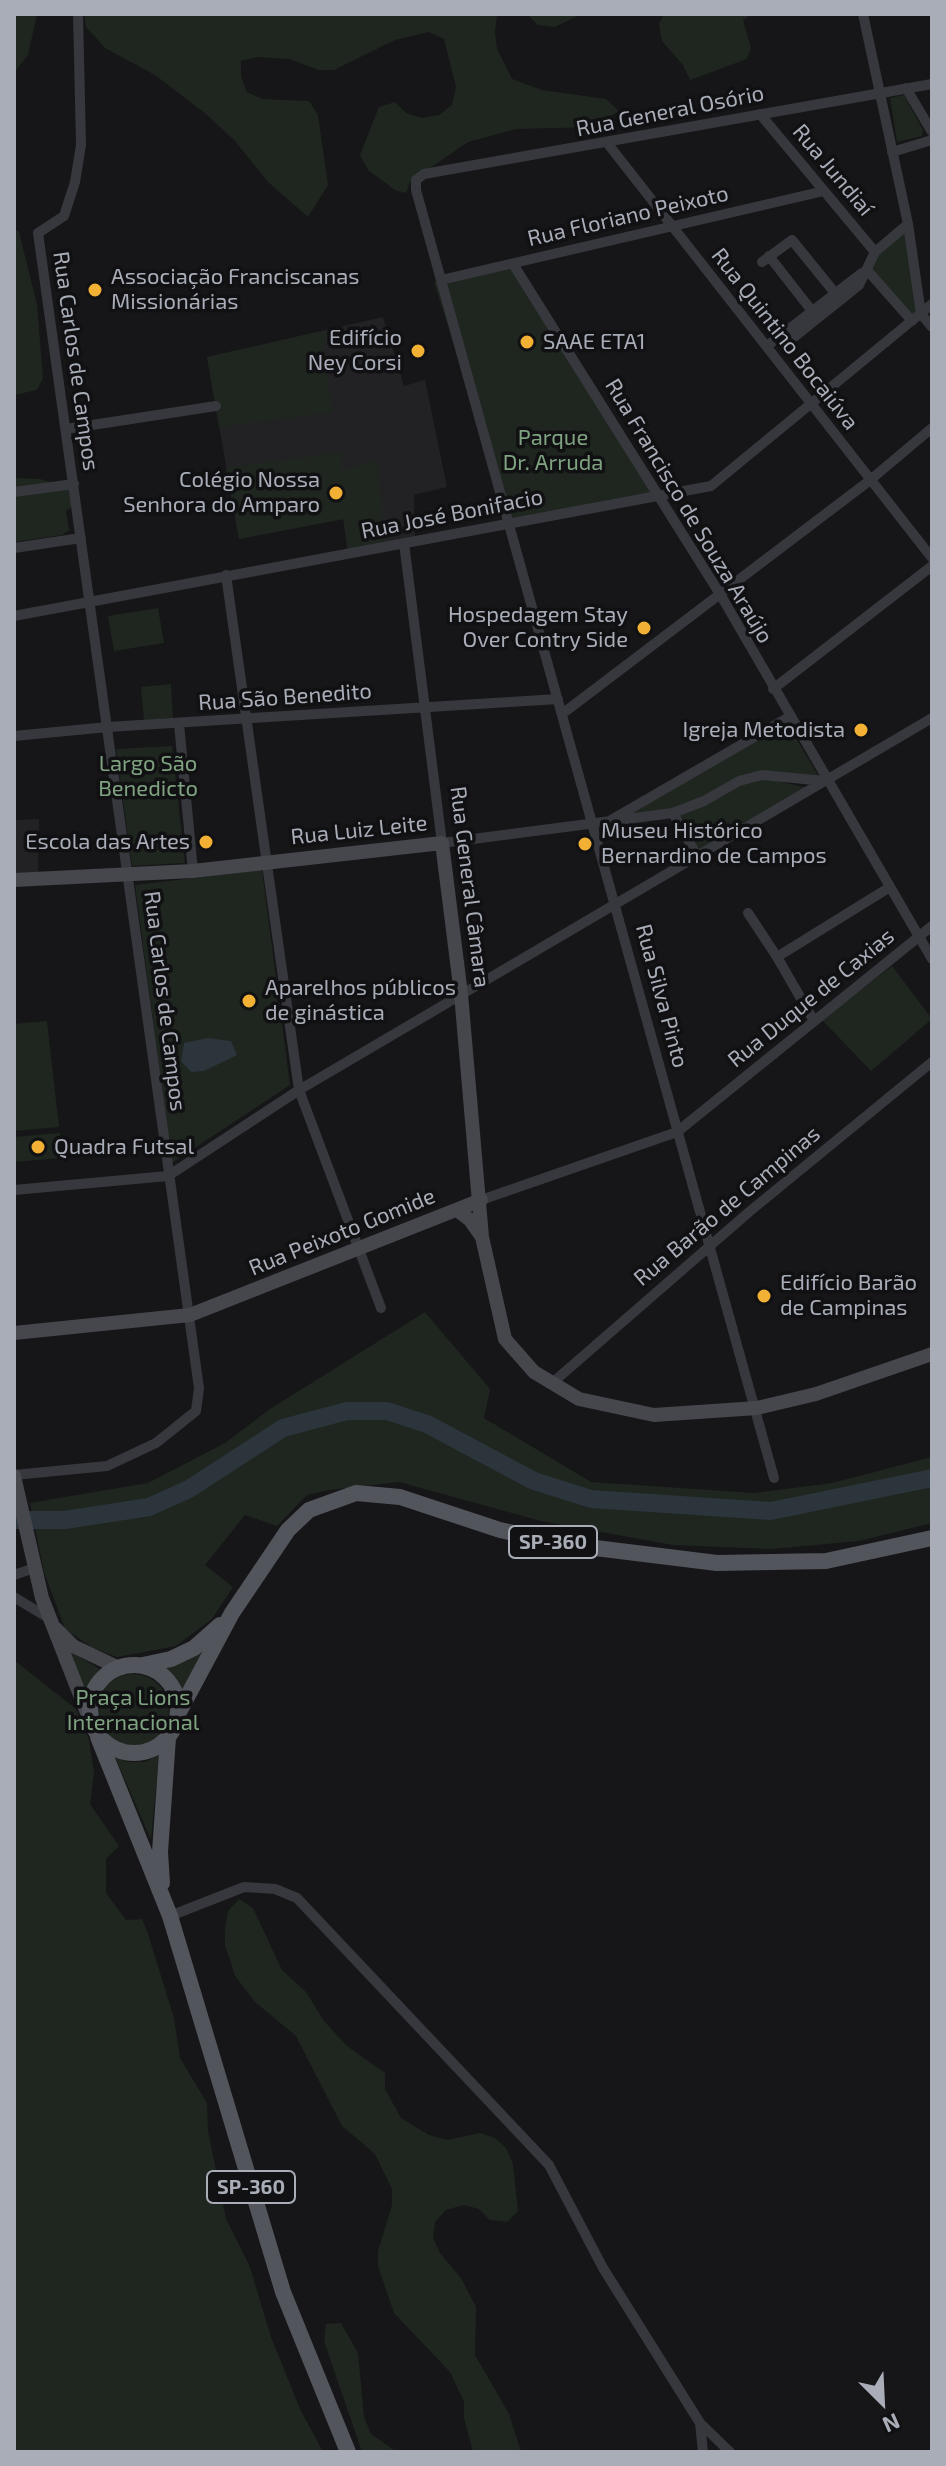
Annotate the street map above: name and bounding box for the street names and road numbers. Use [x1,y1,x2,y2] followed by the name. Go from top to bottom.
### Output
[574,80,766,142] street label: Rua General Osório
[787,119,879,221] street label: Rua Jundiaí
[525,180,731,252] street label: Rua Floriano Peixoto
[706,243,864,435] street label: Rua Quintino Bocaiúva
[48,250,104,472] street label: Rua Carlos de Campos
[599,374,779,648] street label: Rua Francisco de Souza Araújo
[359,483,545,545] street label: Rua José Bonifacio
[197,678,373,716] street label: Rua São Benedito
[445,785,495,989] street label: Rua General Câmara
[289,810,429,850] street label: Rua Luiz Leite
[138,890,192,1112] street label: Rua Carlos de Campos
[630,921,694,1071] street label: Rua Silva Pinto
[723,923,899,1073] street label: Rua Duque de Caxias
[629,1120,825,1292] street label: Rua Barão de Campinas
[245,1183,439,1281] street label: Rua Peixoto Gomide
[509,1526,597,1558] road number: SP-360
[207,2171,295,2203] road number: SP-360

